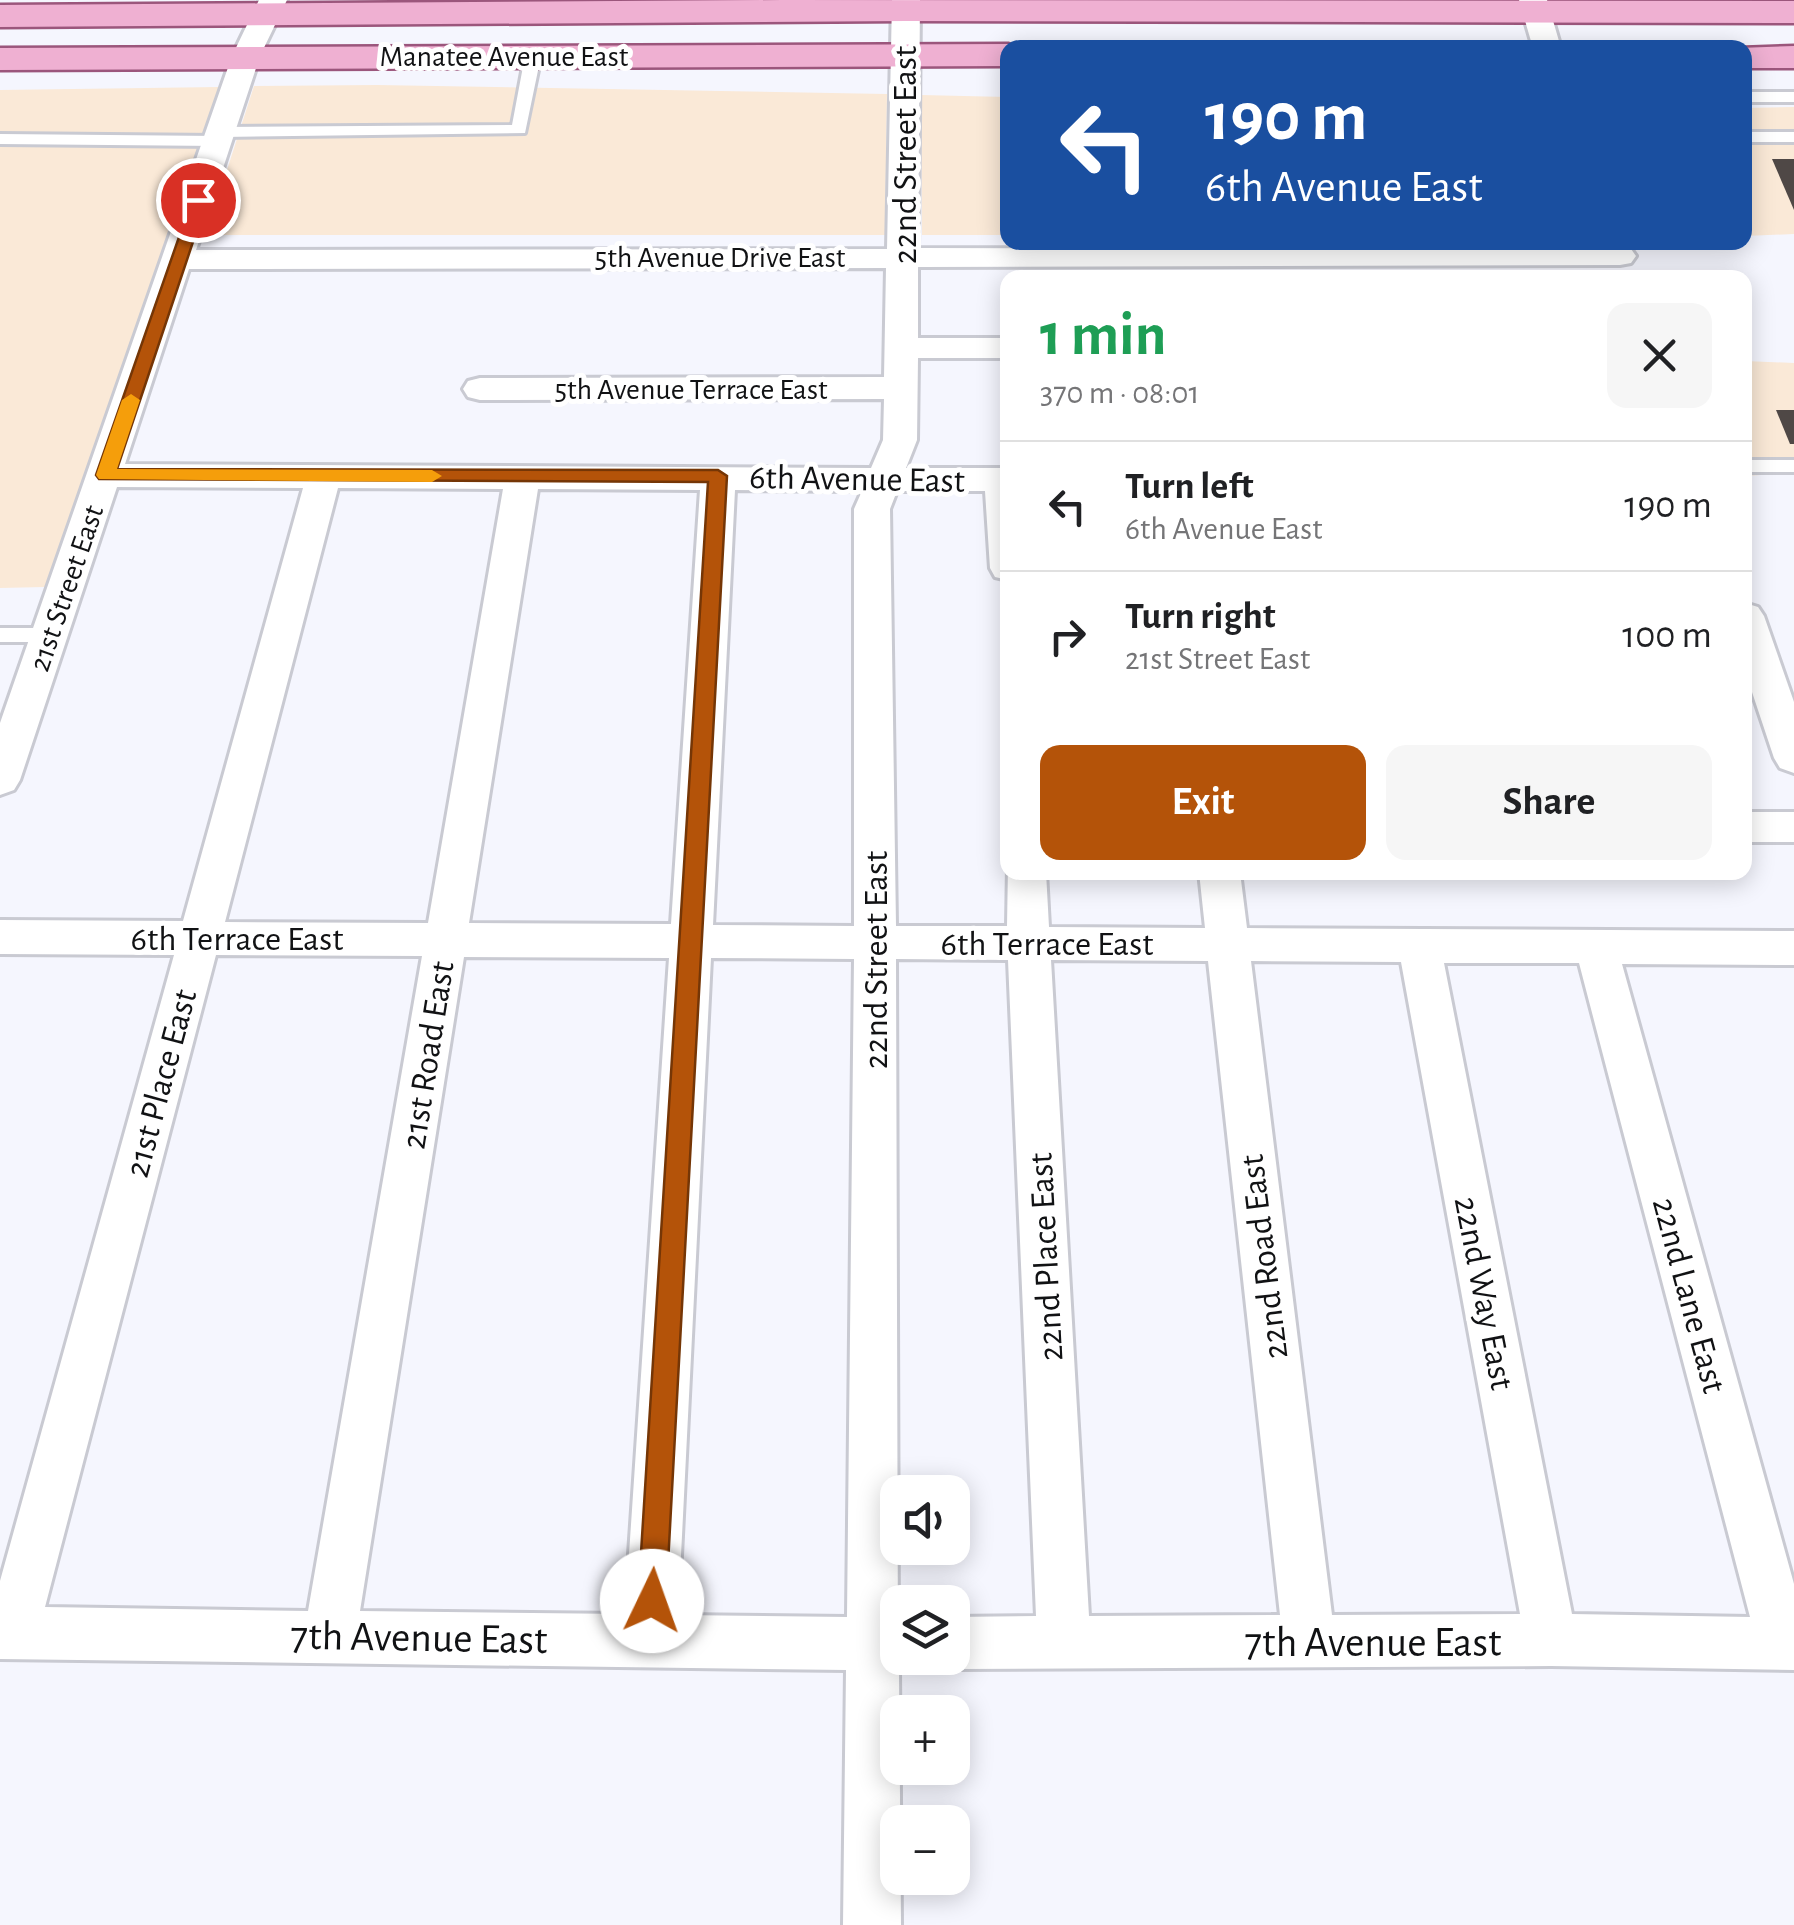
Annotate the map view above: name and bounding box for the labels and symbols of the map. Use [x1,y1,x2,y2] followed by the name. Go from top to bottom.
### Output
[380,42,629,72] street label: Manatee Avenue East
[888,46,923,264] street label: 22nd Street East
[156,158,241,243] pin
[595,243,846,273] street label: 5th Avenue Drive East
[554,375,828,405] street label: 5th Avenue Terrace East
[749,460,965,499] street label: 6th Avenue East
[25,501,110,675] street label: 21st Street East
[859,851,894,1069] street label: 22nd Street East
[131,922,343,957] street label: 6th Terrace East
[941,927,1153,962] street label: 6th Terrace East
[396,959,461,1152] street label: 21st Road East
[120,986,203,1181] street label: 21st Place East
[1024,1152,1069,1362] street label: 22nd Place East
[1235,1153,1294,1361] street label: 22nd Road East
[1448,1194,1519,1393] street label: 22nd Way East
[1646,1194,1731,1397] street label: 22nd Lane East
[600,1549,704,1653] position arrow
[290,1615,548,1661] street label: 7th Avenue East
[1245,1622,1501,1664] street label: 7th Avenue East

